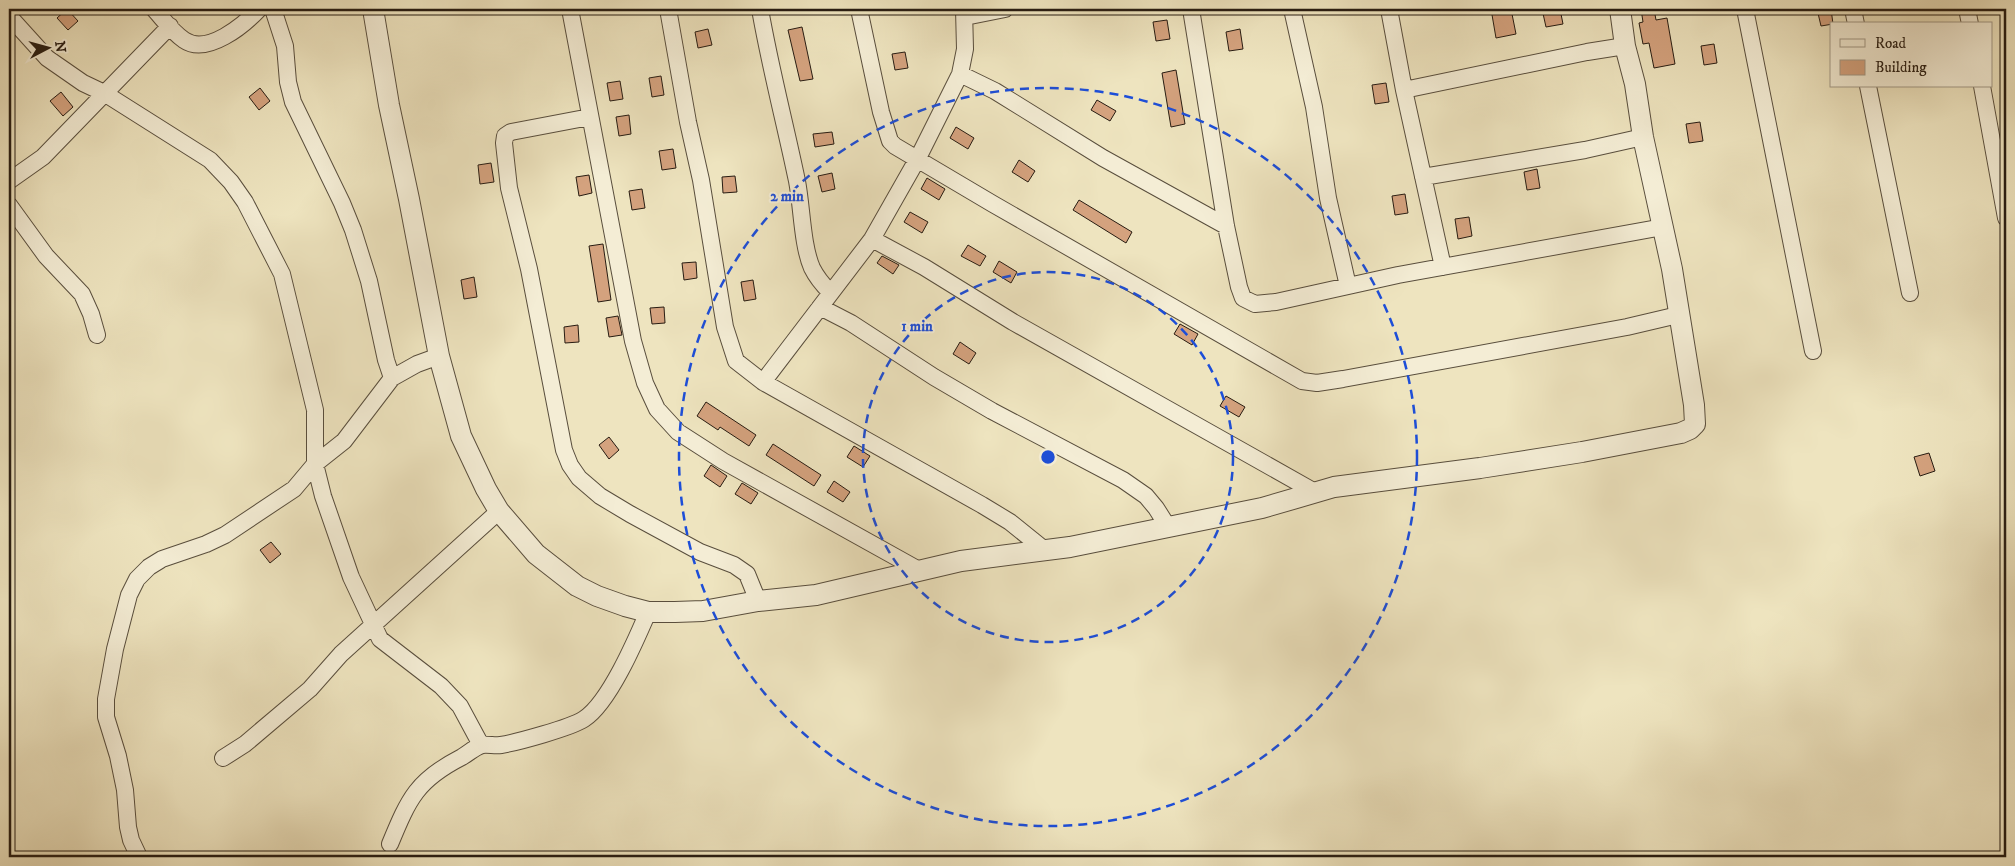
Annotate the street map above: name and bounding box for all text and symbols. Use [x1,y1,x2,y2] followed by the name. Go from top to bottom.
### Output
[22,22,72,72] north arrow
[1830,22,1992,88] legend
[1875,34,1907,53] text: Road
[50,40,70,54] text: N
[1875,58,1927,77] text: Building
[770,187,804,206] text: 2 min
[901,317,933,336] text: 1 min
[1039,448,1057,466] centre of rings

